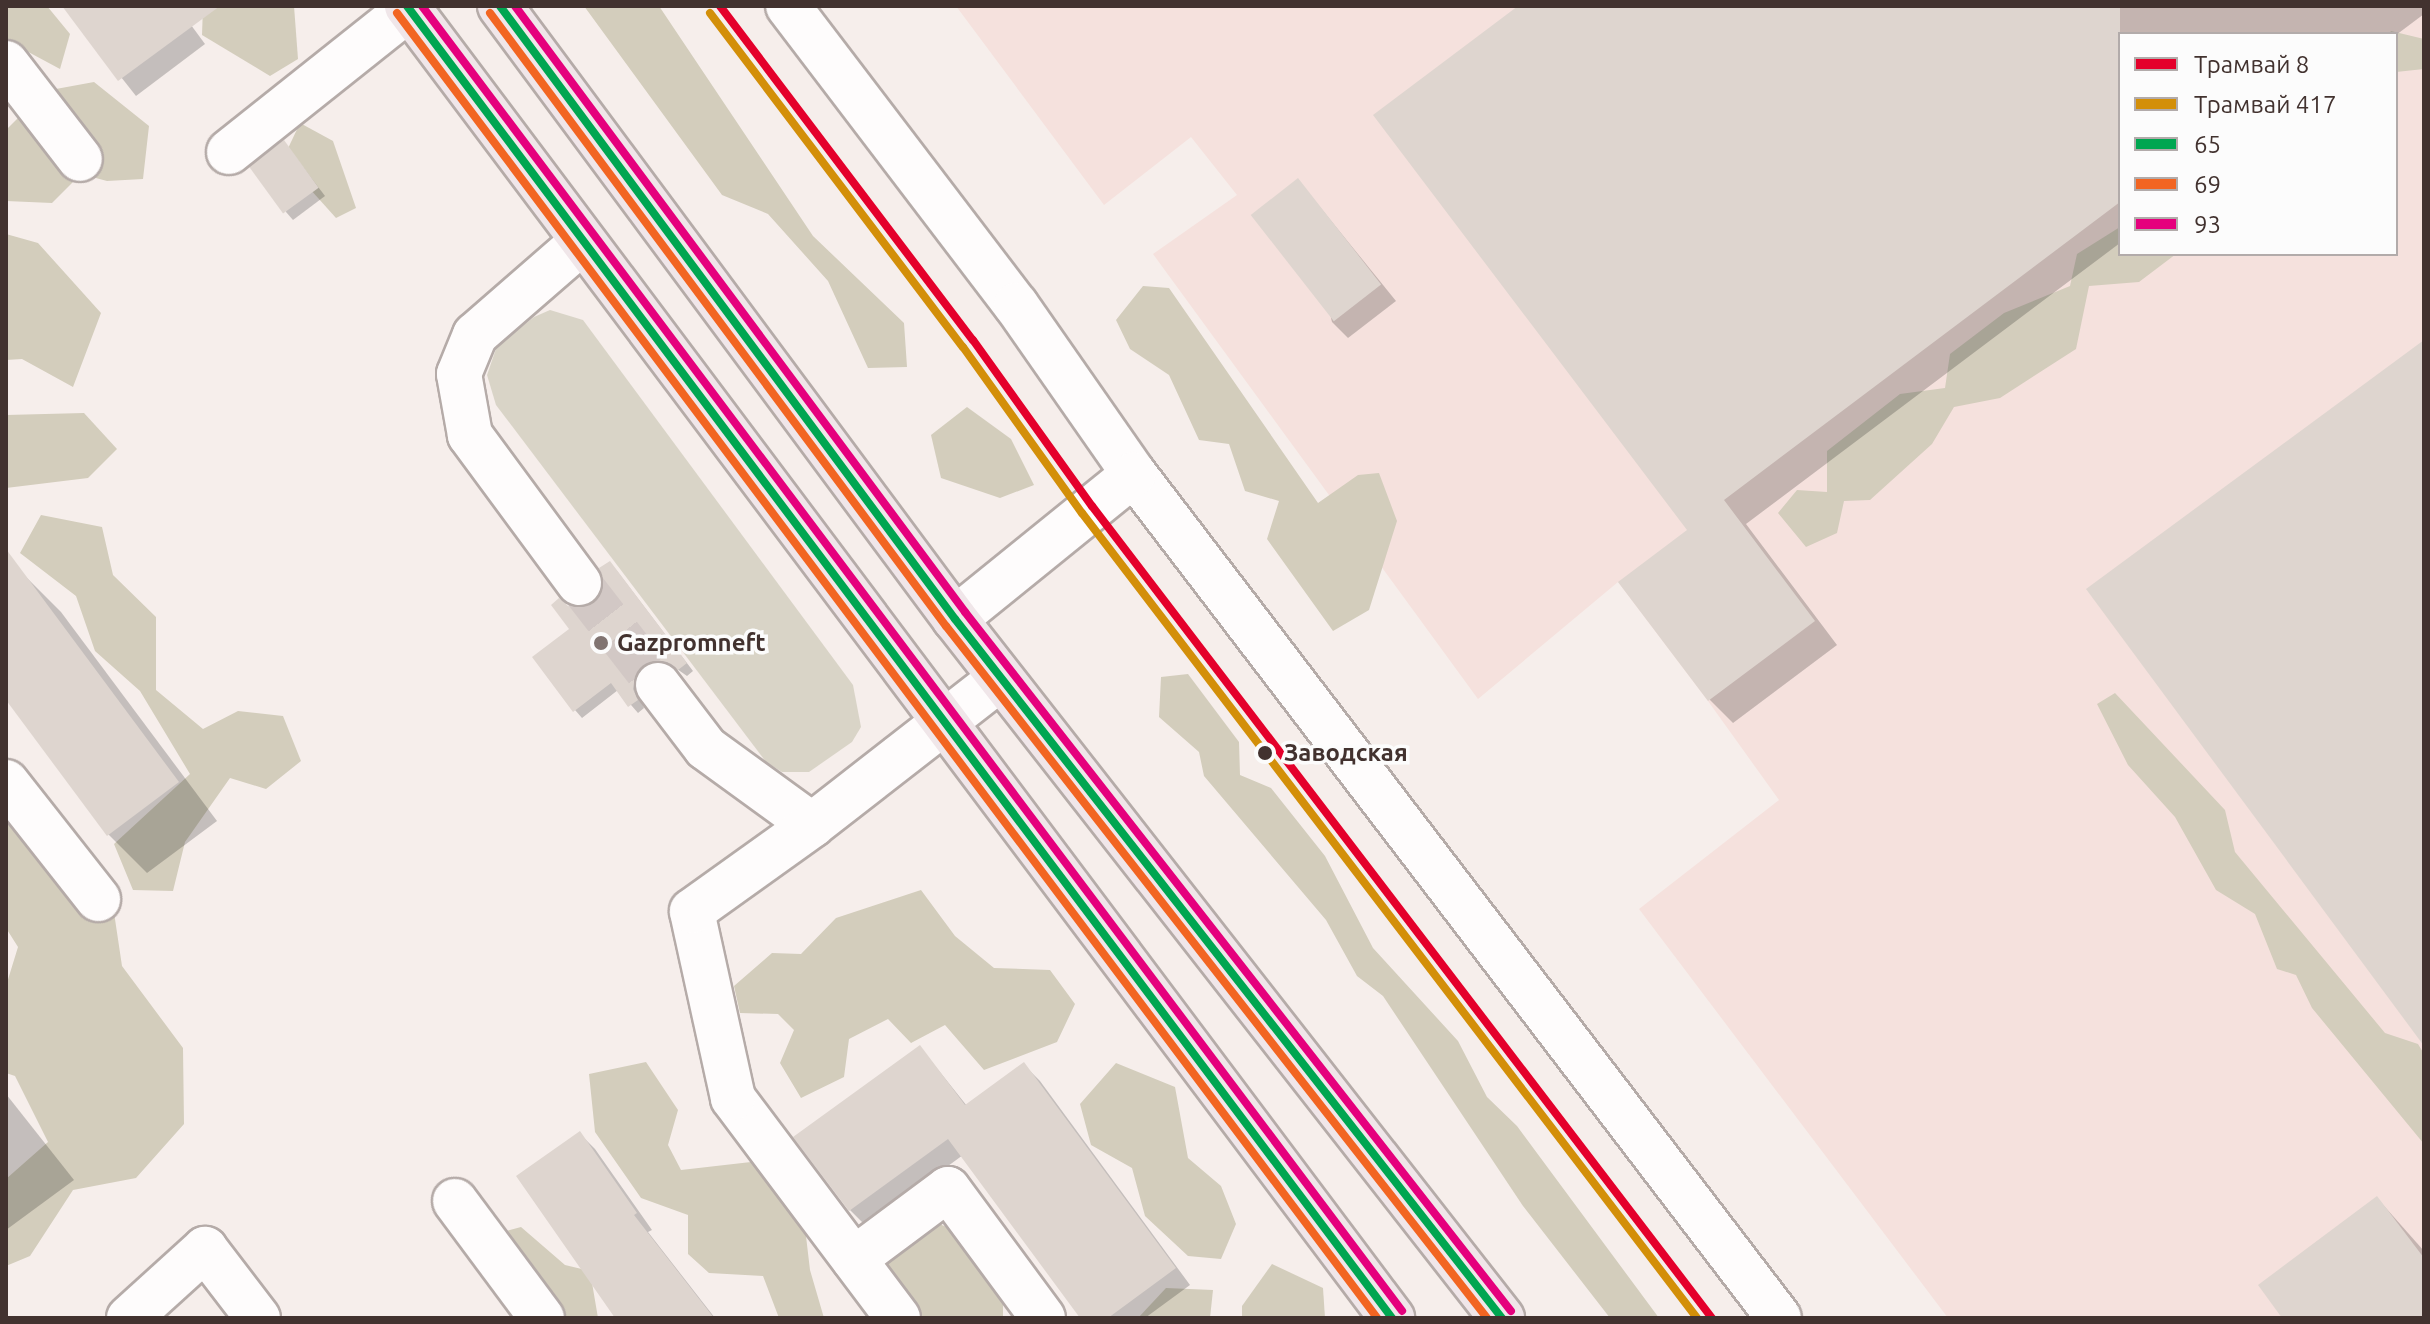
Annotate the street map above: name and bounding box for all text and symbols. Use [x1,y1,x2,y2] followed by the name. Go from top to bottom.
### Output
[2118,32,2398,256] legend
[2194,51,2309,78] text: Трамвай 8
[2194,91,2336,118] text: Трамвай 417
[2194,131,2221,158] text: 65
[2194,171,2221,198] text: 69
[2194,211,2221,238] text: 93
[617,629,766,657] place label: Gazpromneft
[592,634,610,652] marker: Gazpromneft
[1284,739,1408,767] place label: Заводская
[1253,741,1277,765] marker: Заводская

